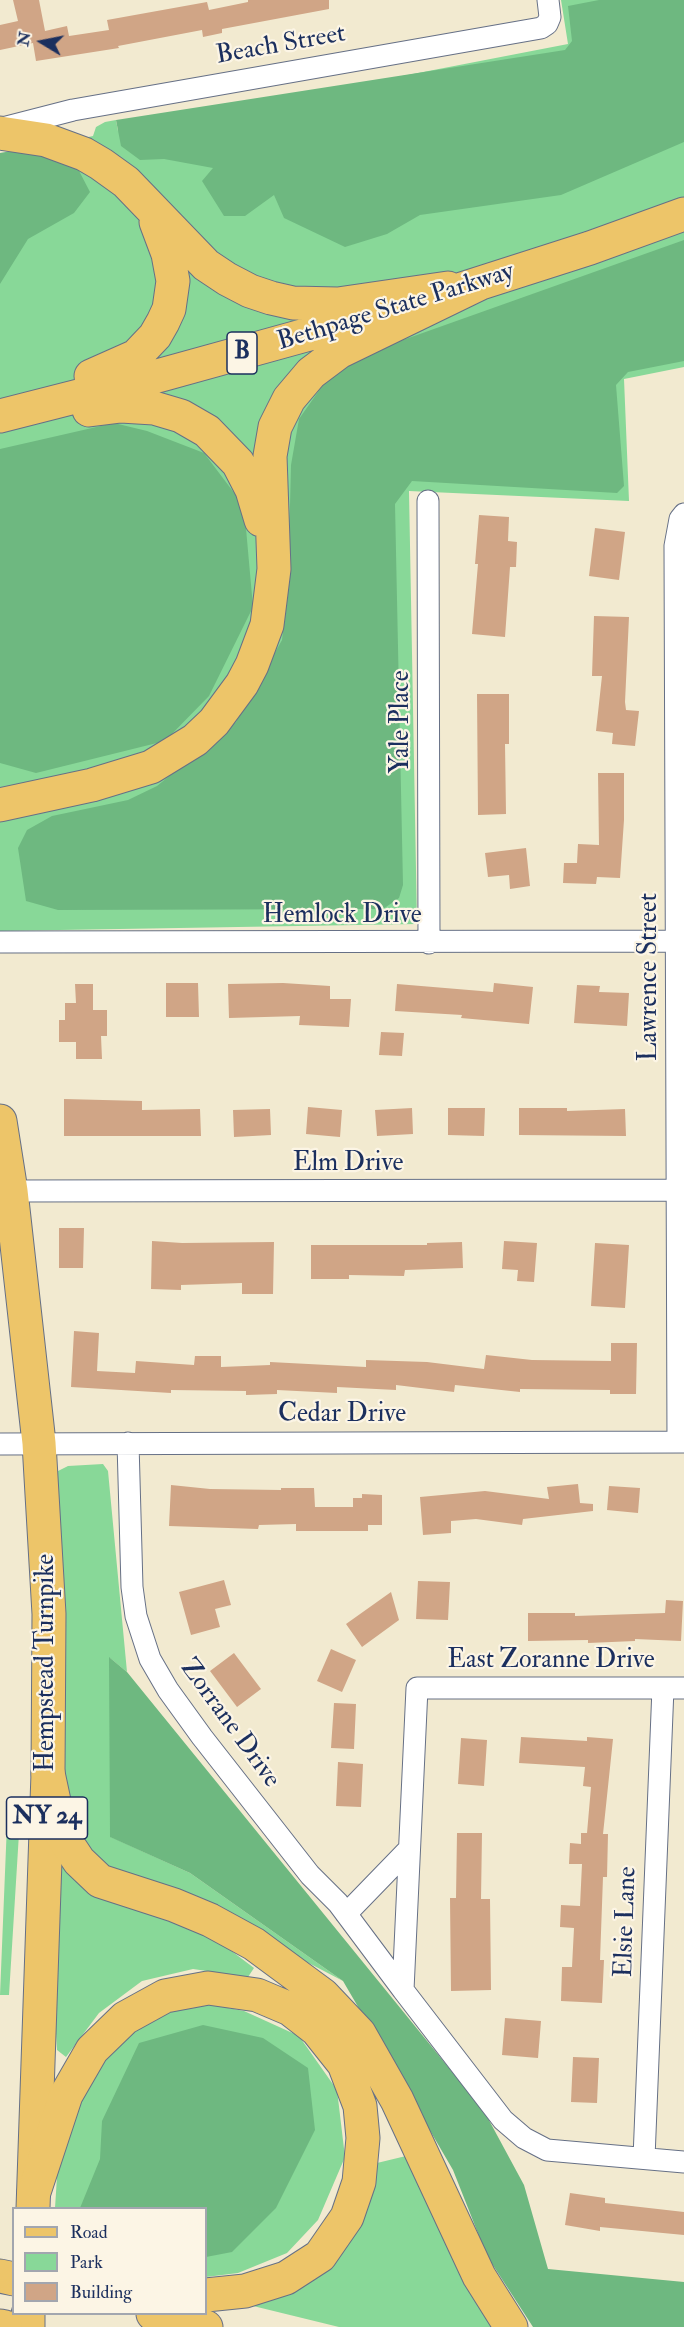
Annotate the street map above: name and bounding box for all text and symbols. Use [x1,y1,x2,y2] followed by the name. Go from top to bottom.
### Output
[12,12,72,72] north arrow
[214,19,348,73] street label: Beach Street
[13,30,35,48] text: N
[274,257,518,359] street label: Bethpage State Parkway
[227,332,257,374] road number: B
[386,670,418,774] street label: Yale Place
[634,893,666,1061] street label: Lawrence Street
[262,900,422,932] street label: Hemlock Drive
[293,1148,403,1180] street label: Elm Drive
[278,1399,406,1431] street label: Cedar Drive
[31,1554,63,1772] street label: Hempstead Turnpike
[447,1645,655,1677] street label: East Zoranne Drive
[172,1654,286,1794] street label: Zorrane Drive
[6,1797,88,1839] road number: NY 24
[609,1866,645,1978] street label: Elsie Lane
[12,2207,207,2315] legend
[70,2221,108,2244] text: Road
[70,2251,103,2274] text: Park
[70,2281,132,2304] text: Building

